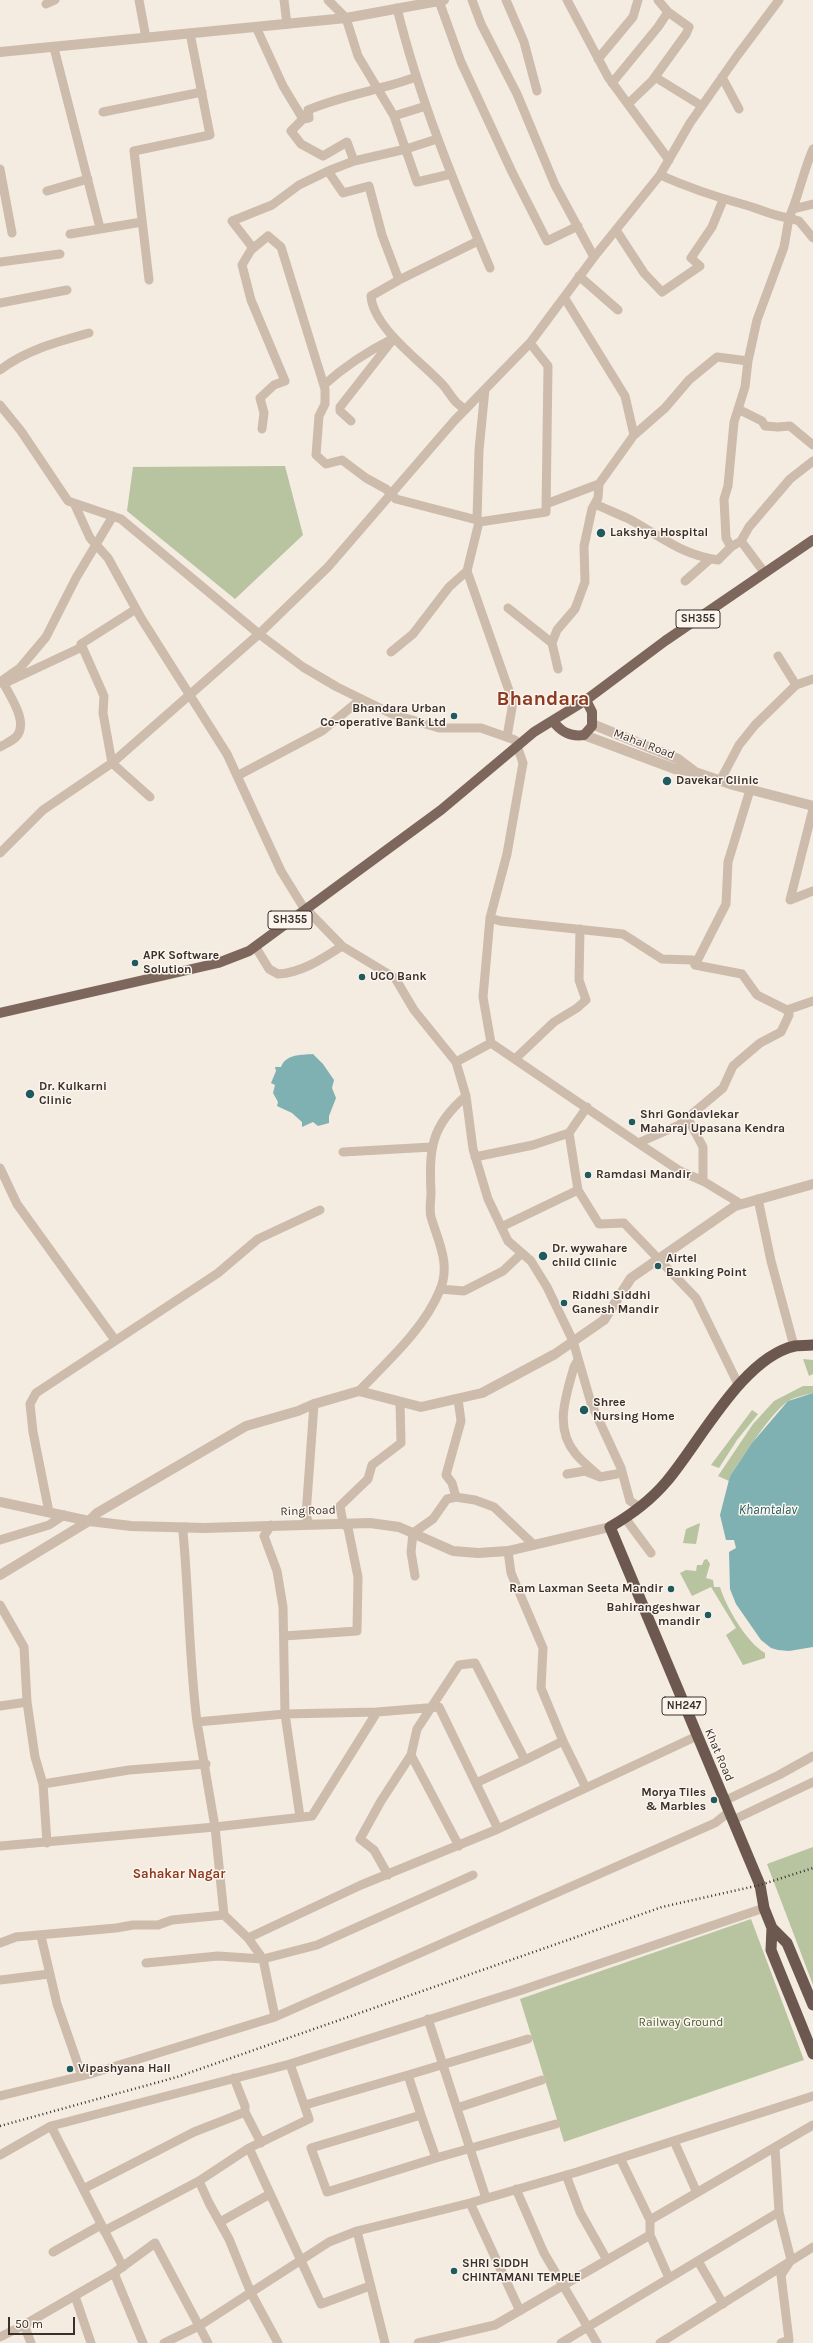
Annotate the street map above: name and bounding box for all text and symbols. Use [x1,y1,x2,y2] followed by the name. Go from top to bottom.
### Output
[610,526,708,540] place label: Lakshya Hospital
[595,527,607,539] marker: Lakshya Hospital
[676,610,720,628] road number: SH355
[496,687,590,711] district label: Bhandara
[320,702,446,730] place label: Bhandara Urban Co-operative Bank Ltd
[449,711,459,721] marker: Bhandara Urban Co-operative Bank Ltd
[611,726,677,762] street label: Mahal Road
[676,774,759,788] place label: Davekar Clinic
[661,775,673,787] marker: Davekar Clinic
[268,911,312,929] road number: SH355
[143,949,219,977] place label: APK Software Solution
[130,958,140,968] marker: APK Software Solution
[370,970,426,984] place label: UCO Bank
[357,972,367,982] marker: UCO Bank
[39,1080,107,1108] place label: Dr. Kulkarni Clinic
[24,1088,36,1100] marker: Dr. Kulkarni Clinic
[640,1108,785,1136] place label: Shri Gondavlekar Maharaj Upasana Kendra
[627,1117,637,1127] marker: Shri Gondavlekar Maharaj Upasana Kendra
[596,1168,691,1182] place label: Ramdasi Mandir
[583,1170,593,1180] marker: Ramdasi Mandir
[552,1242,627,1270] place label: Dr. wywahare child Clinic
[537,1250,549,1262] marker: Dr. wywahare child Clinic
[666,1252,747,1280] place label: Airtel Banking Point
[653,1261,663,1271] marker: Airtel Banking Point
[572,1289,659,1317] place label: Riddhi Siddhi Ganesh Mandir
[559,1298,569,1308] marker: Riddhi Siddhi Ganesh Mandir
[593,1396,675,1424] place label: Shree Nursing Home
[578,1404,590,1416] marker: Shree Nursing Home
[739,1502,797,1518] water label: Khamtalav
[280,1503,336,1519] street label: Ring Road
[509,1582,663,1596] place label: Ram Laxman Seeta Mandir
[666,1584,676,1594] marker: Ram Laxman Seeta Mandir
[607,1601,700,1629] place label: Bahirangeshwar mandir
[703,1610,713,1620] marker: Bahirangeshwar mandir
[662,1697,706,1715] road number: NH247
[701,1726,737,1784] street label: Khat Road
[641,1786,706,1814] place label: Morya Tiles & Marbles
[709,1795,719,1805] marker: Morya Tiles & Marbles
[133,1866,225,1882] district label: Sahakar Nagar
[639,2016,723,2030] park label: Railway Ground
[78,2062,171,2076] place label: Vipashyana Hall
[65,2064,75,2074] marker: Vipashyana Hall
[462,2257,581,2285] place label: SHRI SIDDH CHINTAMANI TEMPLE
[449,2266,459,2276] marker: SHRI SIDDH CHINTAMANI TEMPLE
[10,2309,77,2335] scale bar
[15,2317,43,2331] text: 50 m

